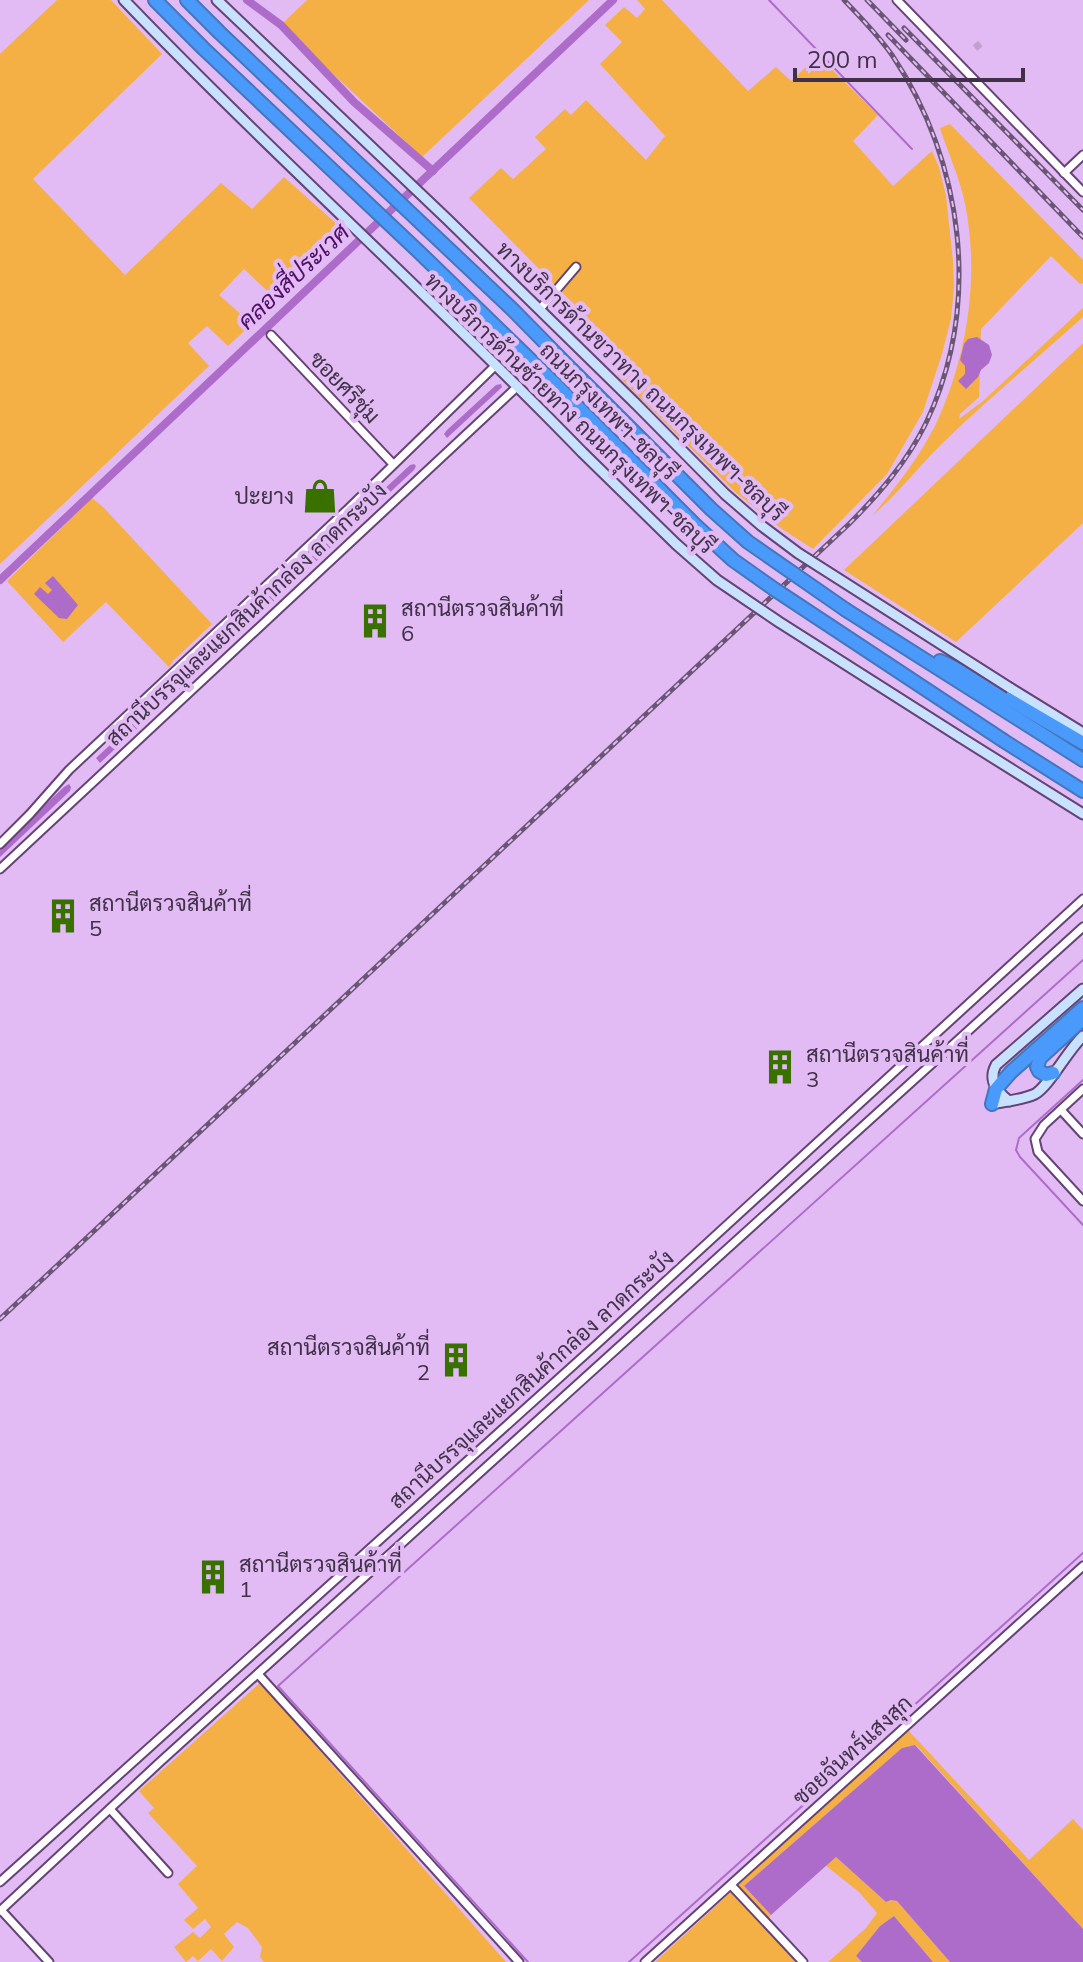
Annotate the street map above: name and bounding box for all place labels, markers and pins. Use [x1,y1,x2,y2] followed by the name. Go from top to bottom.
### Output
[301,477,339,515] shop icon: ปะยาง
[235,482,294,510] place label: ปะยาง
[401,589,564,647] place label: สถานีตรวจสินค้าที่ 6
[356,602,394,640] building icon: สถานีตรวจสินค้าที่ 6
[89,884,252,942] place label: สถานีตรวจสินค้าที่ 5
[44,897,82,935] building icon: สถานีตรวจสินค้าที่ 5
[806,1035,969,1093] place label: สถานีตรวจสินค้าที่ 3
[761,1048,799,1086] building icon: สถานีตรวจสินค้าที่ 3
[267,1328,430,1386] place label: สถานีตรวจสินค้าที่ 2
[437,1341,475,1379] building icon: สถานีตรวจสินค้าที่ 2
[239,1545,402,1603] place label: สถานีตรวจสินค้าที่ 1
[194,1558,232,1596] building icon: สถานีตรวจสินค้าที่ 1

